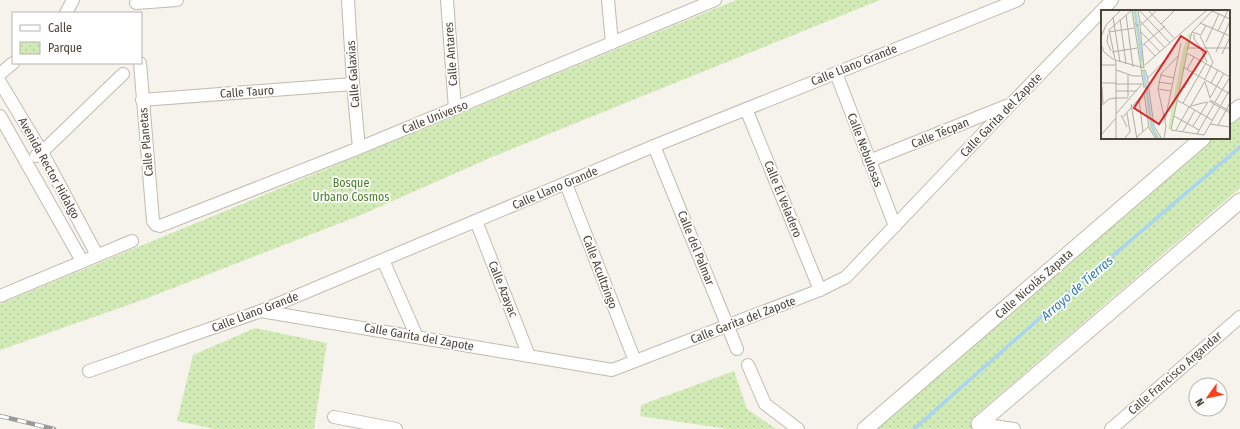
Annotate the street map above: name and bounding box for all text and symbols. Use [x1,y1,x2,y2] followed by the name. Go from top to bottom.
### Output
[1101,10,1230,139] inset map
[12,12,142,64] legend
[48,21,72,35] text: Calle
[442,22,460,86] street label: Calle Antares
[344,40,362,108] street label: Calle Galaxias
[48,41,82,55] text: Parque
[809,41,899,89] street label: Calle Llano Grande
[957,70,1045,160] street label: Calle Garita del Zapote
[220,83,274,101] street label: Calle Tauro
[400,97,470,137] street label: Calle Universo
[136,107,156,177] street label: Calle Planetas
[844,111,886,189] street label: Calle Nebulosas
[15,115,83,221] street label: Avenida Rector Hidalgo
[909,115,971,151] street label: Calle Técpan
[761,159,805,239] street label: Calle El Veladero
[510,164,600,212] street label: Calle Llano Grande
[313,176,389,204] park label: Bosque Urbano Cosmos
[675,209,718,288] street label: Calle del Palmar
[580,233,620,311] street label: Calle Acultzingo
[992,246,1076,322] street label: Calle Nicolás Zapata
[1037,252,1116,324] water label: Arroyo de Tierras
[485,259,521,319] street label: Calle Azayac
[210,289,300,335] street label: Calle Llano Grande
[689,293,798,346] street label: Calle Garita del Zapote
[363,320,475,354] street label: Calle Garita del Zapote
[1125,328,1225,417] street label: Calle Francisco Argandar
[1188,377,1228,417] north arrow
[1193,396,1207,408] text: N

